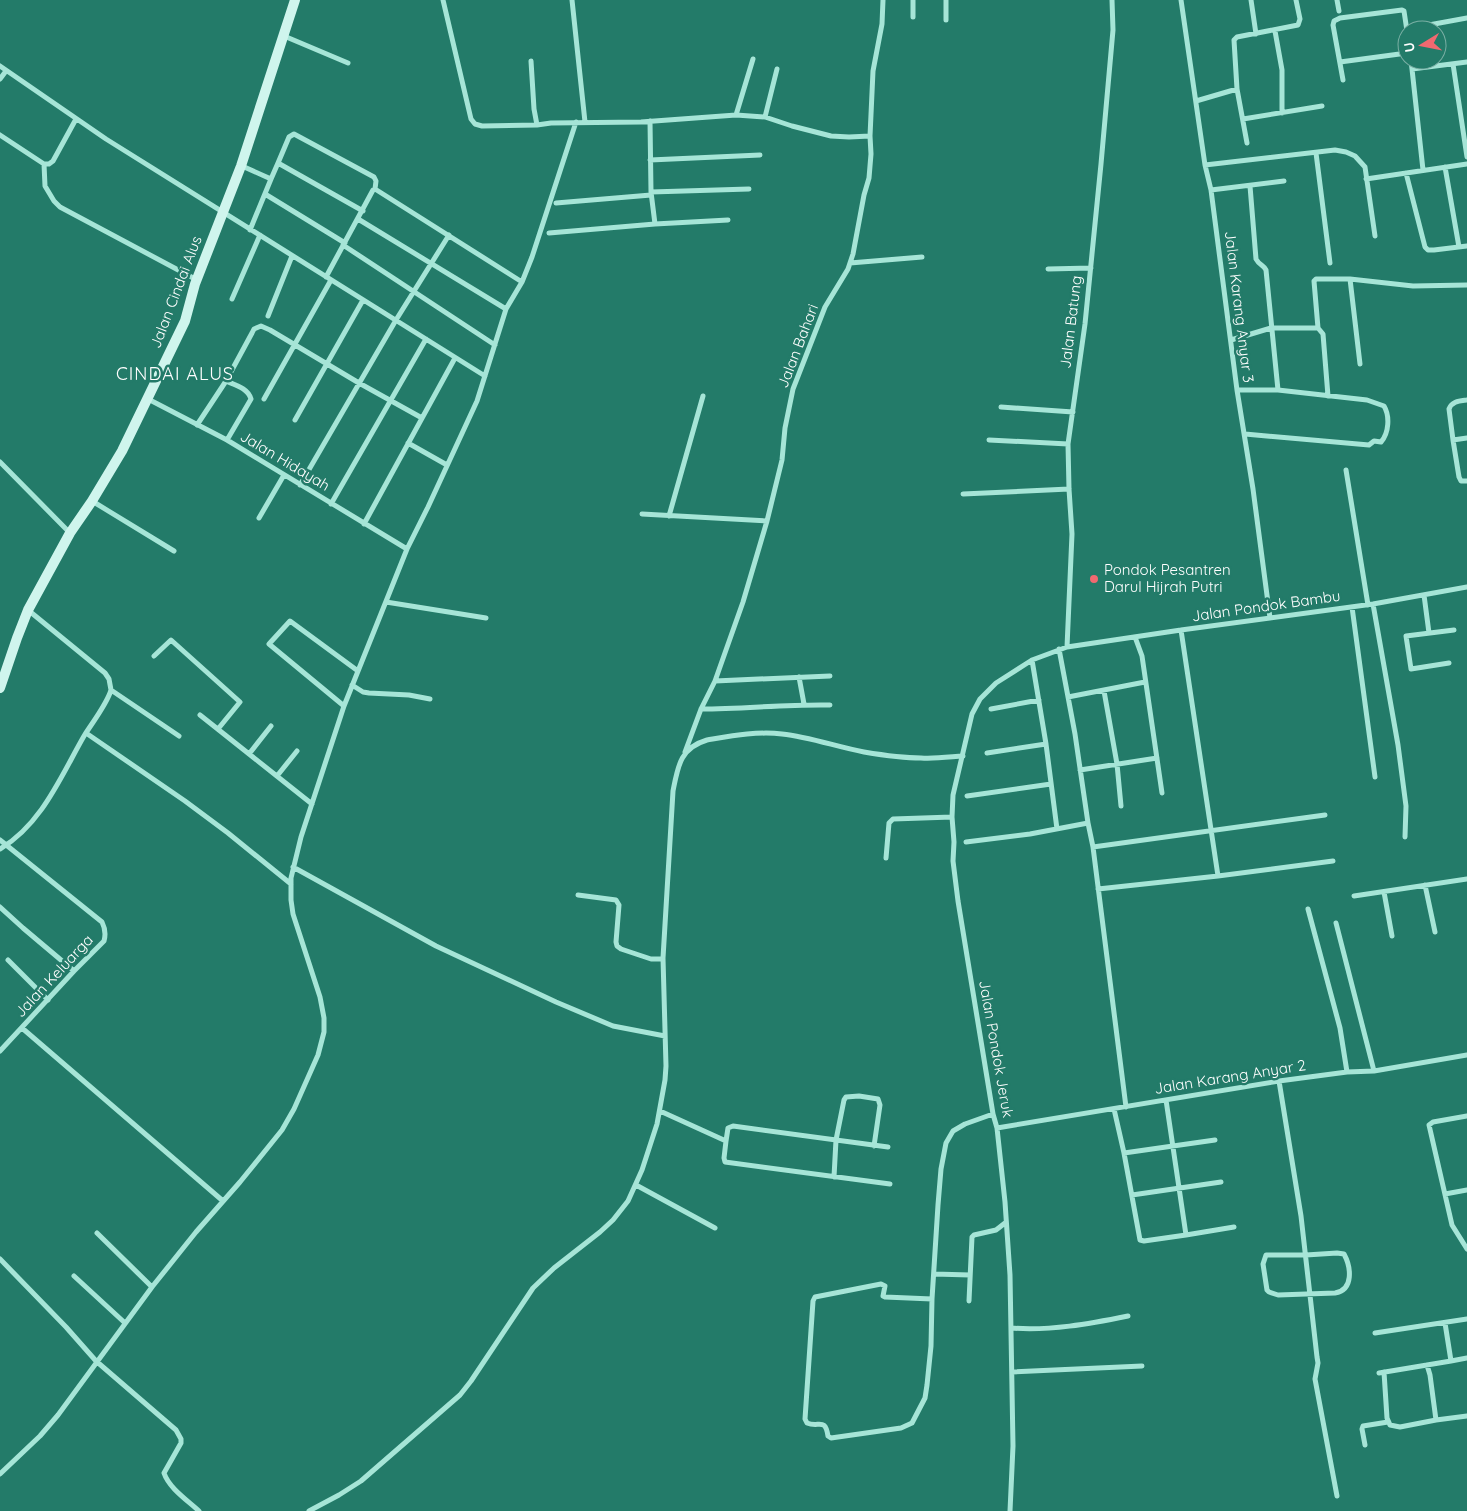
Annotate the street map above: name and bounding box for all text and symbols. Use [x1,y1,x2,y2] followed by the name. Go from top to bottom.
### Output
[1397,20,1447,70] north arrow
[1399,41,1419,54] text: U
[1221,230,1258,384] street label: Jalan Karang Anyar 3
[145,233,206,351] street label: Jalan Cindai Alus
[1055,274,1086,369] street label: Jalan Batung
[773,301,822,391] street label: Jalan Bahari
[116,362,234,385] district label: CINDAI ALUS
[237,426,334,495] street label: Jalan Hidayah
[1104,560,1231,596] place label: Pondok Pesantren Darul Hijrah Putri
[1088,573,1100,585] marker: Pondok Pesantren Darul Hijrah Putri
[1190,586,1341,625] street label: Jalan Pondok Bambu
[10,930,97,1021] street label: Jalan Keluarga
[975,979,1018,1119] street label: Jalan Pondok Jeruk
[1153,1055,1307,1098] street label: Jalan Karang Anyar 2

